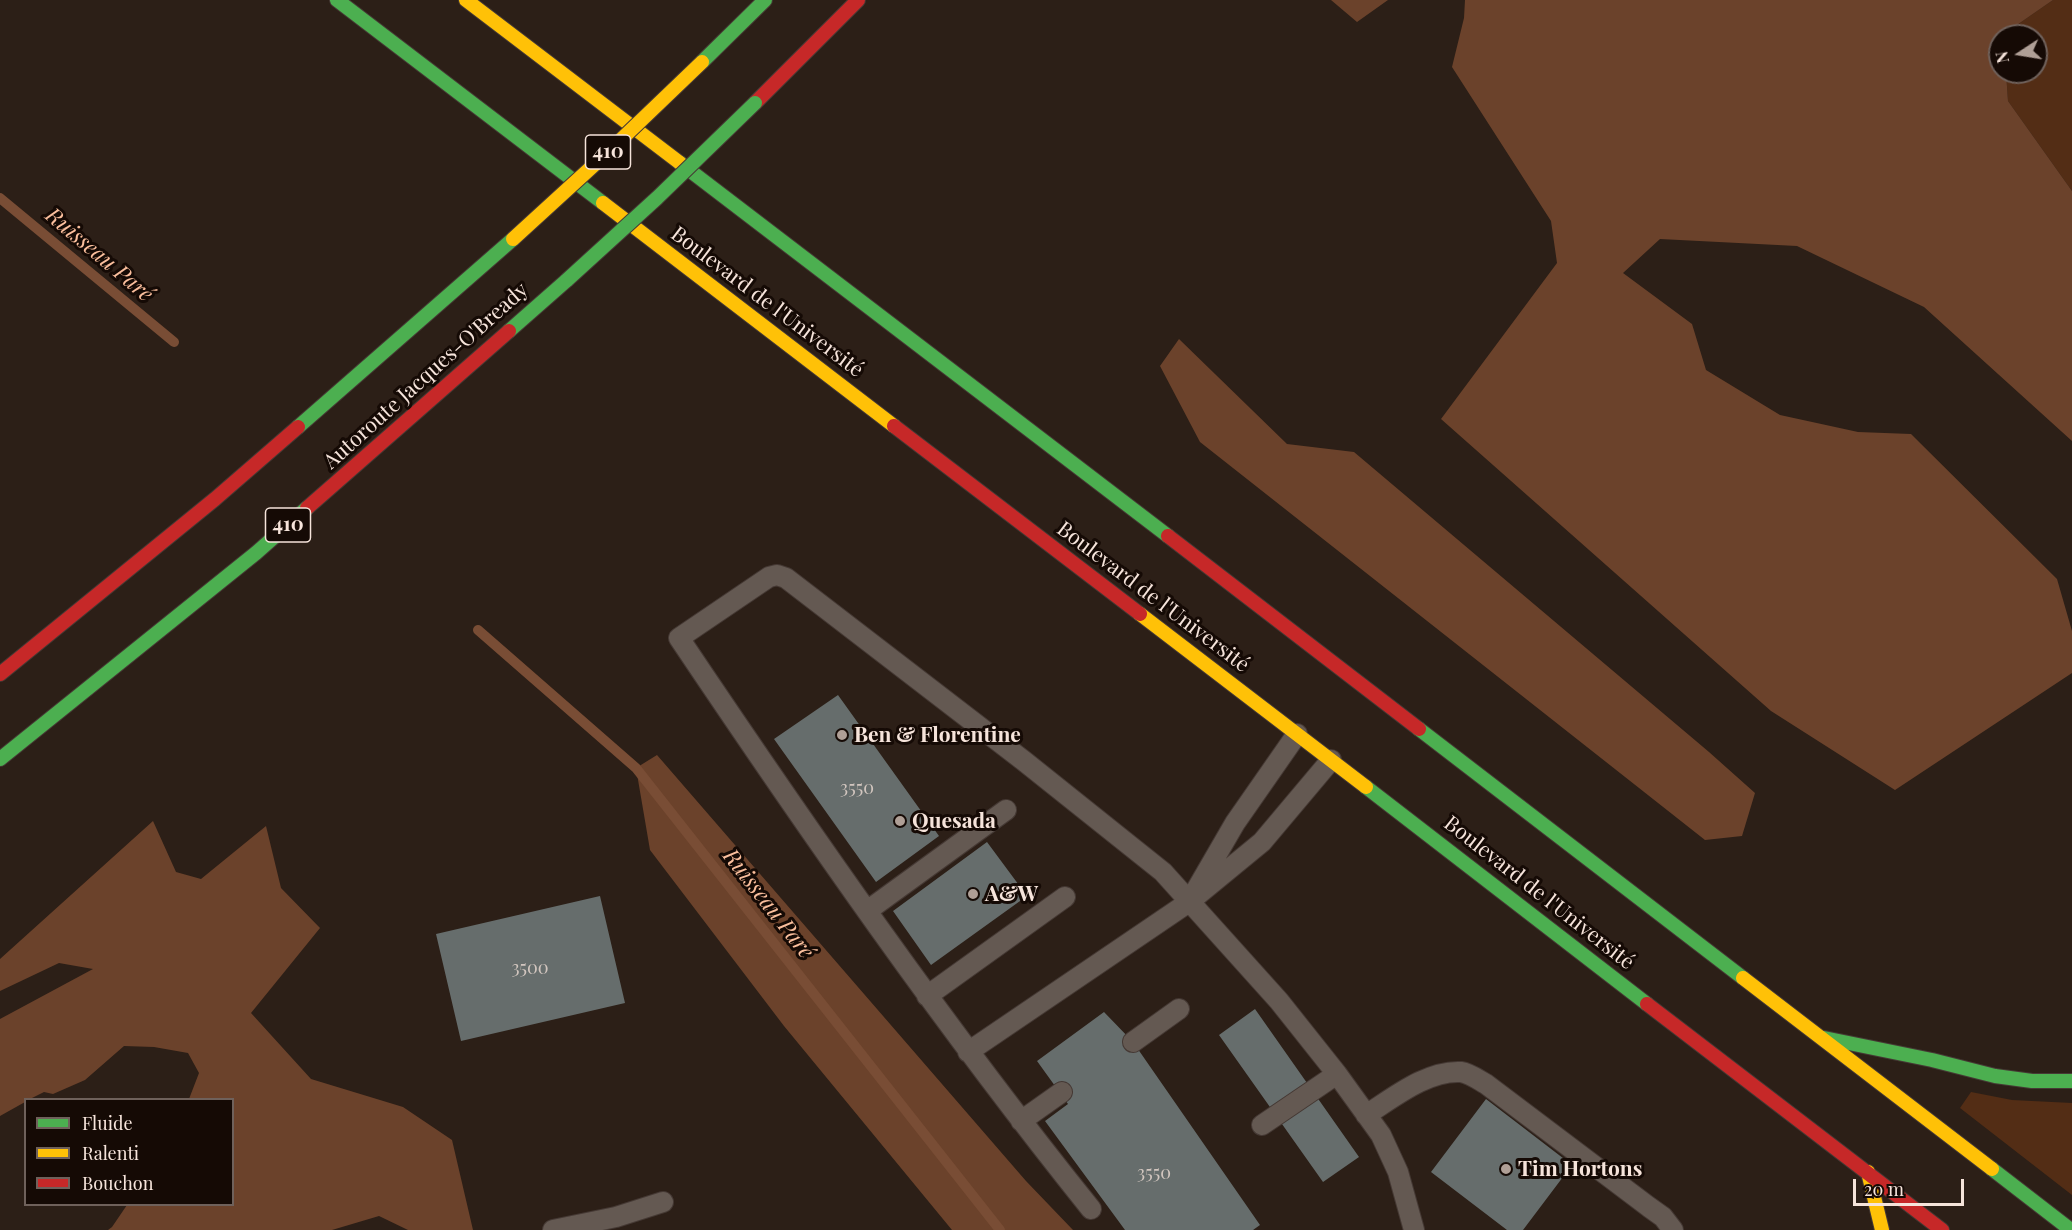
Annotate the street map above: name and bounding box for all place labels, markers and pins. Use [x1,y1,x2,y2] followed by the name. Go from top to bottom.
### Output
[854,722,1021,748] place label: Ben & Florentine
[835,728,849,742] marker: Ben & Florentine
[912,808,996,834] place label: Quesada
[893,814,907,828] marker: Quesada
[985,881,1038,907] place label: A&W
[966,887,980,901] marker: A&W
[1518,1156,1642,1182] place label: Tim Hortons
[1499,1162,1513,1176] marker: Tim Hortons

